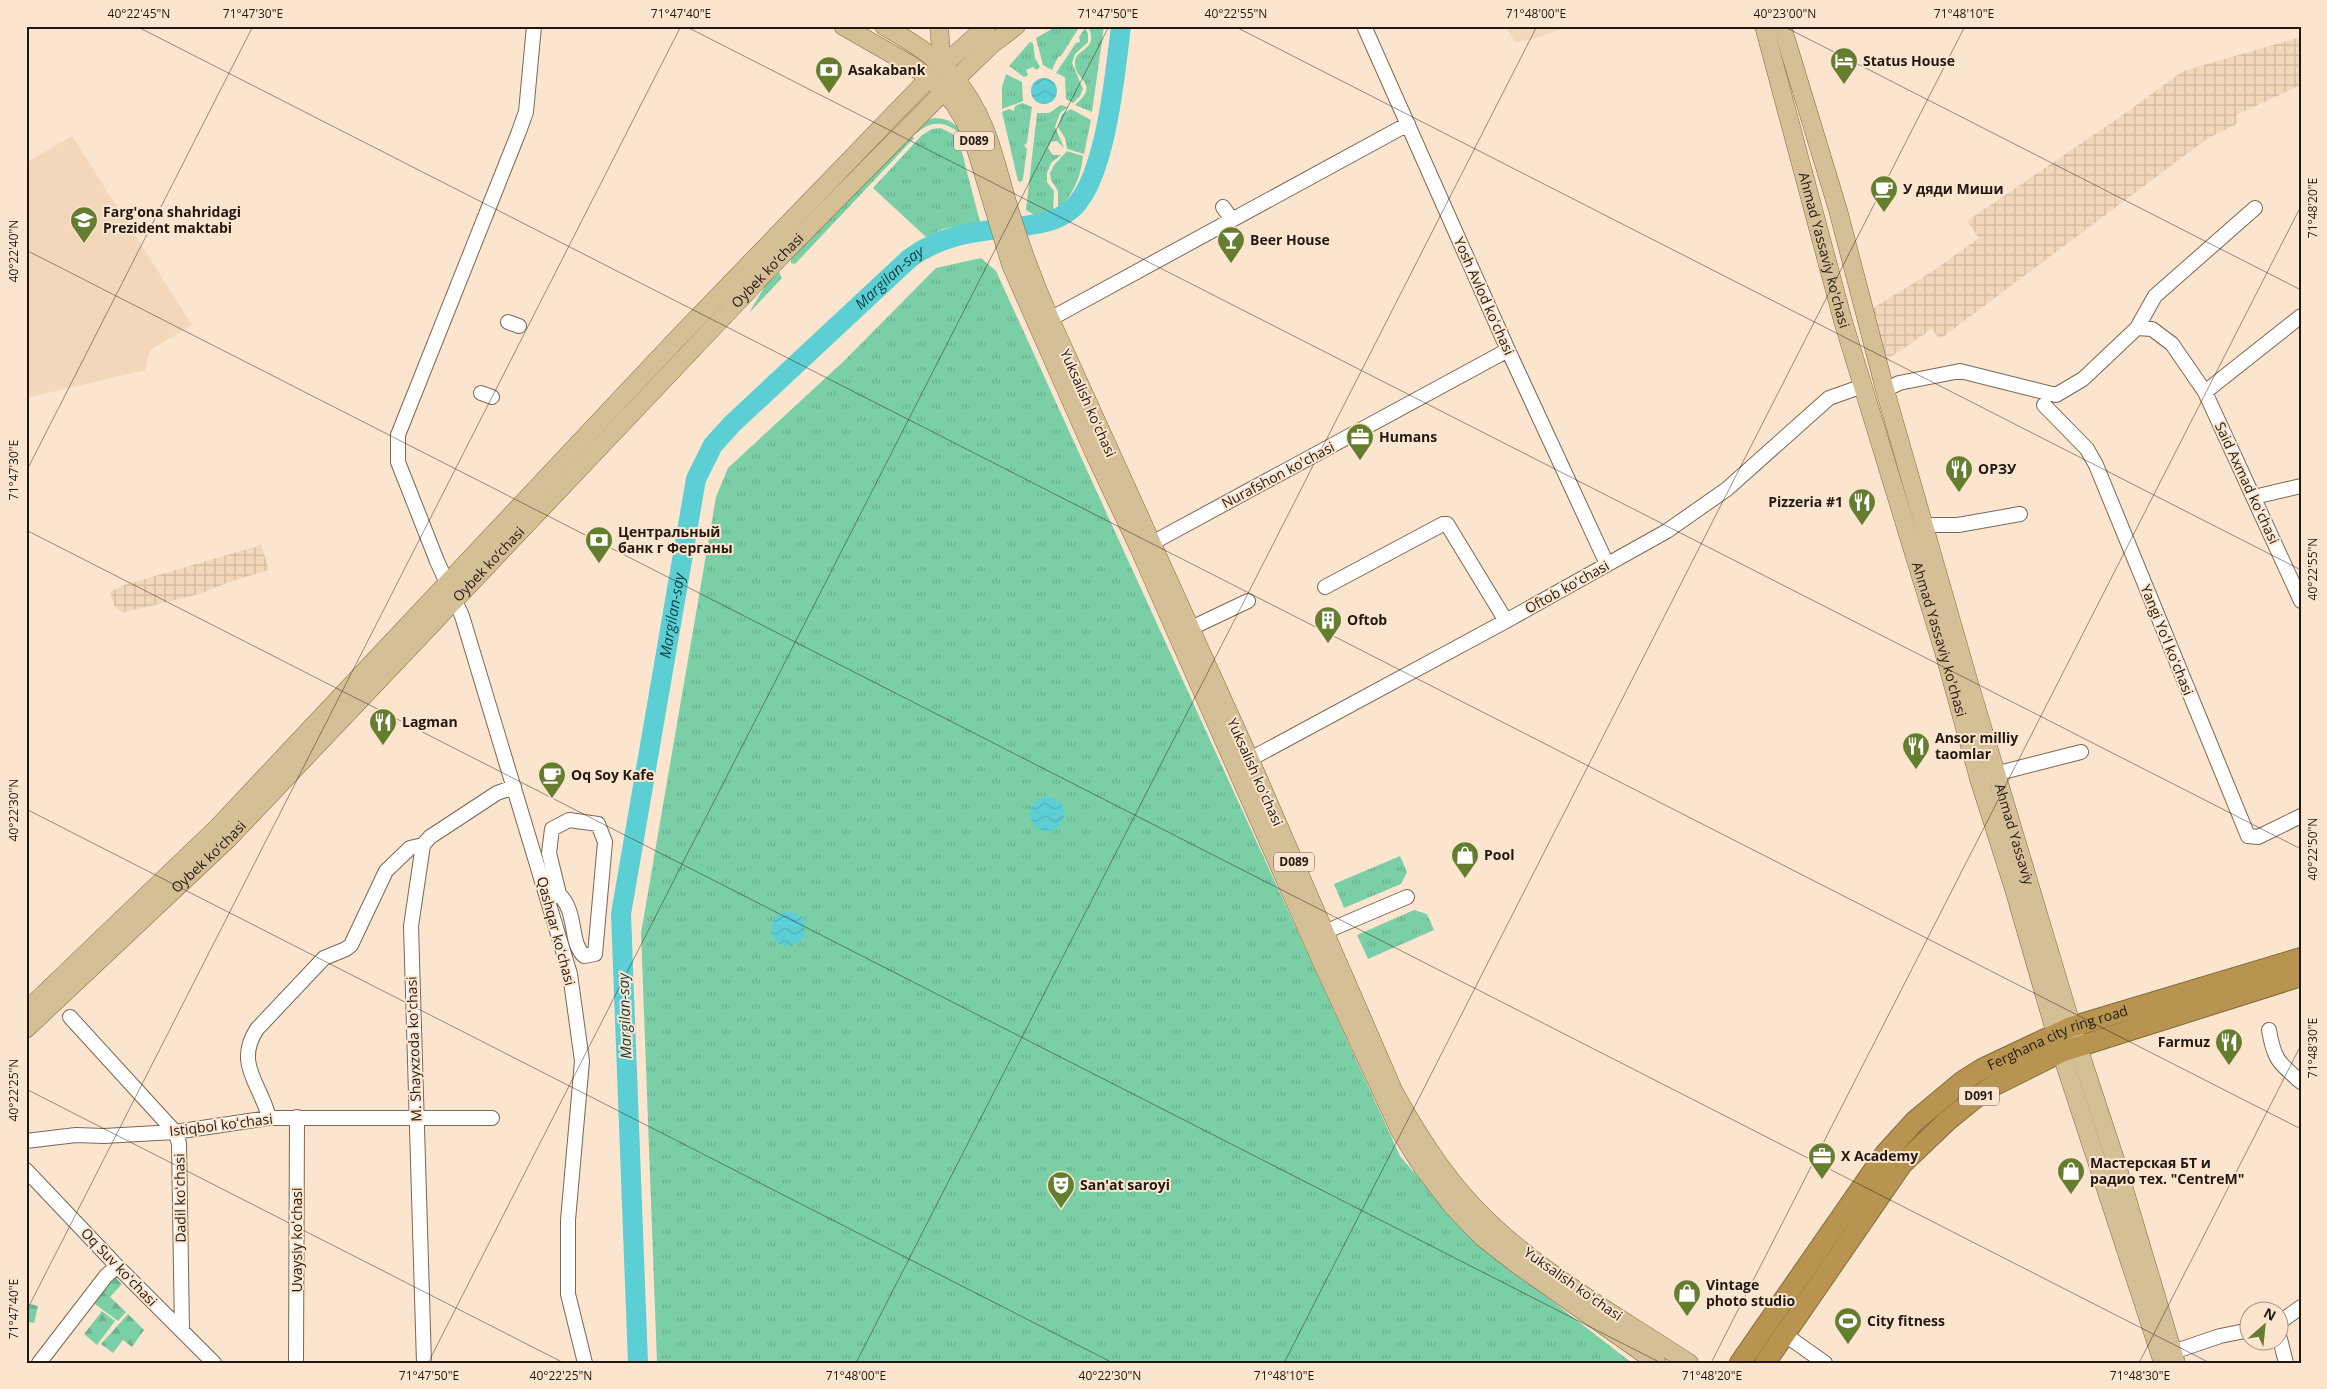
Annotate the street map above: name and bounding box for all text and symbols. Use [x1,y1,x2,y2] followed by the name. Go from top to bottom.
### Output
[108,5,170,22] text: 40°22'45"N
[223,5,283,22] text: 71°47'30"E
[651,5,711,22] text: 71°47'40"E
[1078,5,1138,22] text: 71°47'50"E
[1205,5,1267,22] text: 40°22'55"N
[1506,5,1566,22] text: 71°48'00"E
[1754,5,1816,22] text: 40°23'00"N
[1934,5,1994,22] text: 71°48'10"E
[1829,46,1859,85] hotel icon: Status House
[1863,51,1955,70] place label: Status House
[814,55,844,94] bank icon: Asakabank
[848,60,926,79] place label: Asakabank
[954,132,994,150] road number: D089
[1795,170,1855,330] street label: Ahmad Yassaviy ko'chasi
[1869,174,1899,213] cafe icon: У дяди Миши
[2304,178,2321,238] text: 71°48'20"E
[1903,179,2003,198] place label: У дяди Миши
[103,202,241,237] place label: Farg'ona shahridagi Prezident maktabi
[69,205,99,244] school or university icon: Farg'ona shahridagi Prezident maktabi
[5,220,22,282] text: 40°22'40"N
[1216,225,1246,264] bar icon: Beer House
[727,229,807,312] street label: Oybek ko‘chasi
[1250,230,1330,249] place label: Beer House
[1450,234,1519,358] street label: Yosh Avlod koʻchasi
[850,240,928,313] water label: Margilan-say
[1056,346,1121,460] street label: Yuksalish koʻchasi
[2211,419,2284,547] street label: Said Axmad koʻchasi
[1345,422,1375,461] office icon: Humans
[1379,427,1437,446] place label: Humans
[1218,437,1338,512] street label: Nurafshon ko'chasi
[5,440,22,500] text: 71°47'30"E
[1944,454,1974,493] restaurant icon: ОРЗУ
[1978,459,2017,478] place label: ОРЗУ
[1847,487,1877,526] restaurant icon: Pizzeria #1
[1768,492,1843,511] place label: Pizzeria #1
[448,522,528,606] street label: Oybek ko‘chasi
[618,522,733,557] place label: Центральный банк г Ферганы
[584,525,614,564] bank icon: Центральный банк г Ферганы
[2304,538,2321,600] text: 40°22'55"N
[1521,556,1612,618] street label: Oftob koʻchasi
[1908,559,1971,719] street label: Ahmad Yassaviy ko'chasi
[654,570,689,660] water label: Margilan-say
[2137,582,2198,698] street label: Yangi Yoʻl koʻchasi
[1313,605,1343,644] building icon: Oftob
[1347,610,1387,629] place label: Oftob
[368,707,398,746] restaurant icon: Lagman
[402,712,458,731] place label: Lagman
[1223,715,1288,829] street label: Yuksalish koʻchasi
[1935,728,2018,763] place label: Ansor milliy taomlar
[1901,731,1931,770] restaurant icon: Ansor milliy taomlar
[537,760,567,799] cafe icon: Oq Soy Kafe
[571,765,654,784] place label: Oq Soy Kafe
[5,779,22,841] text: 40°22'30"N
[1991,781,2039,888] street label: Ahmad Yassaviy
[167,816,250,897] street label: Oybek ko‘chasi
[2304,818,2321,880] text: 40°22'50"N
[1450,840,1480,879] shop icon: Pool
[1484,845,1514,864] place label: Pool
[1274,852,1314,872] road number: D089
[533,874,580,987] street label: Qashqar koʻchasi
[612,972,635,1059] water label: Margilan-say
[401,976,426,1122] street label: M. Shayxzoda koʻchasi
[1984,1001,2130,1074] street label: Ferghana city ring road
[2304,1018,2321,1078] text: 71°48'30"E
[2214,1027,2244,1066] restaurant icon: Farmuz
[2158,1032,2210,1051] place label: Farmuz
[5,1059,22,1121] text: 40°22'25"N
[1959,1086,1999,1106] road number: D091
[168,1109,274,1140] street label: Istiqbol koʻchasi
[1807,1141,1837,1180] office icon: X Academy
[1841,1146,1918,1165] place label: X Academy
[169,1153,190,1243] street label: Dadil koʻchasi
[2090,1153,2244,1188] place label: Мастерская БТ и радио тех. "CentreM"
[2056,1156,2086,1195] shop icon: Мастерская БТ и радио тех. "CentreM"
[1046,1170,1076,1209] theatre icon: San'at saroyi
[1080,1175,1170,1194] place label: San'at saroyi
[287,1187,306,1293] street label: Uvaysiy koʻchasi
[77,1223,162,1310] street label: Oq Suv koʻchasi
[1520,1242,1626,1325] street label: Yuksalish koʻchasi
[1706,1275,1795,1310] place label: Vintage photo studio
[1672,1278,1702,1317] shop icon: Vintage photo studio
[5,1279,22,1339] text: 71°47'40"E
[2240,1302,2290,1352] north arrow
[2261,1303,2280,1325] text: N
[1833,1306,1863,1345] sports icon: City fitness
[1867,1311,1945,1330] place label: City fitness
[399,1367,459,1384] text: 71°47'50"E
[530,1367,592,1384] text: 40°22'25"N
[826,1367,886,1384] text: 71°48'00"E
[1079,1367,1141,1384] text: 40°22'30"N
[1254,1367,1314,1384] text: 71°48'10"E
[1682,1367,1742,1384] text: 71°48'20"E
[2110,1367,2170,1384] text: 71°48'30"E

